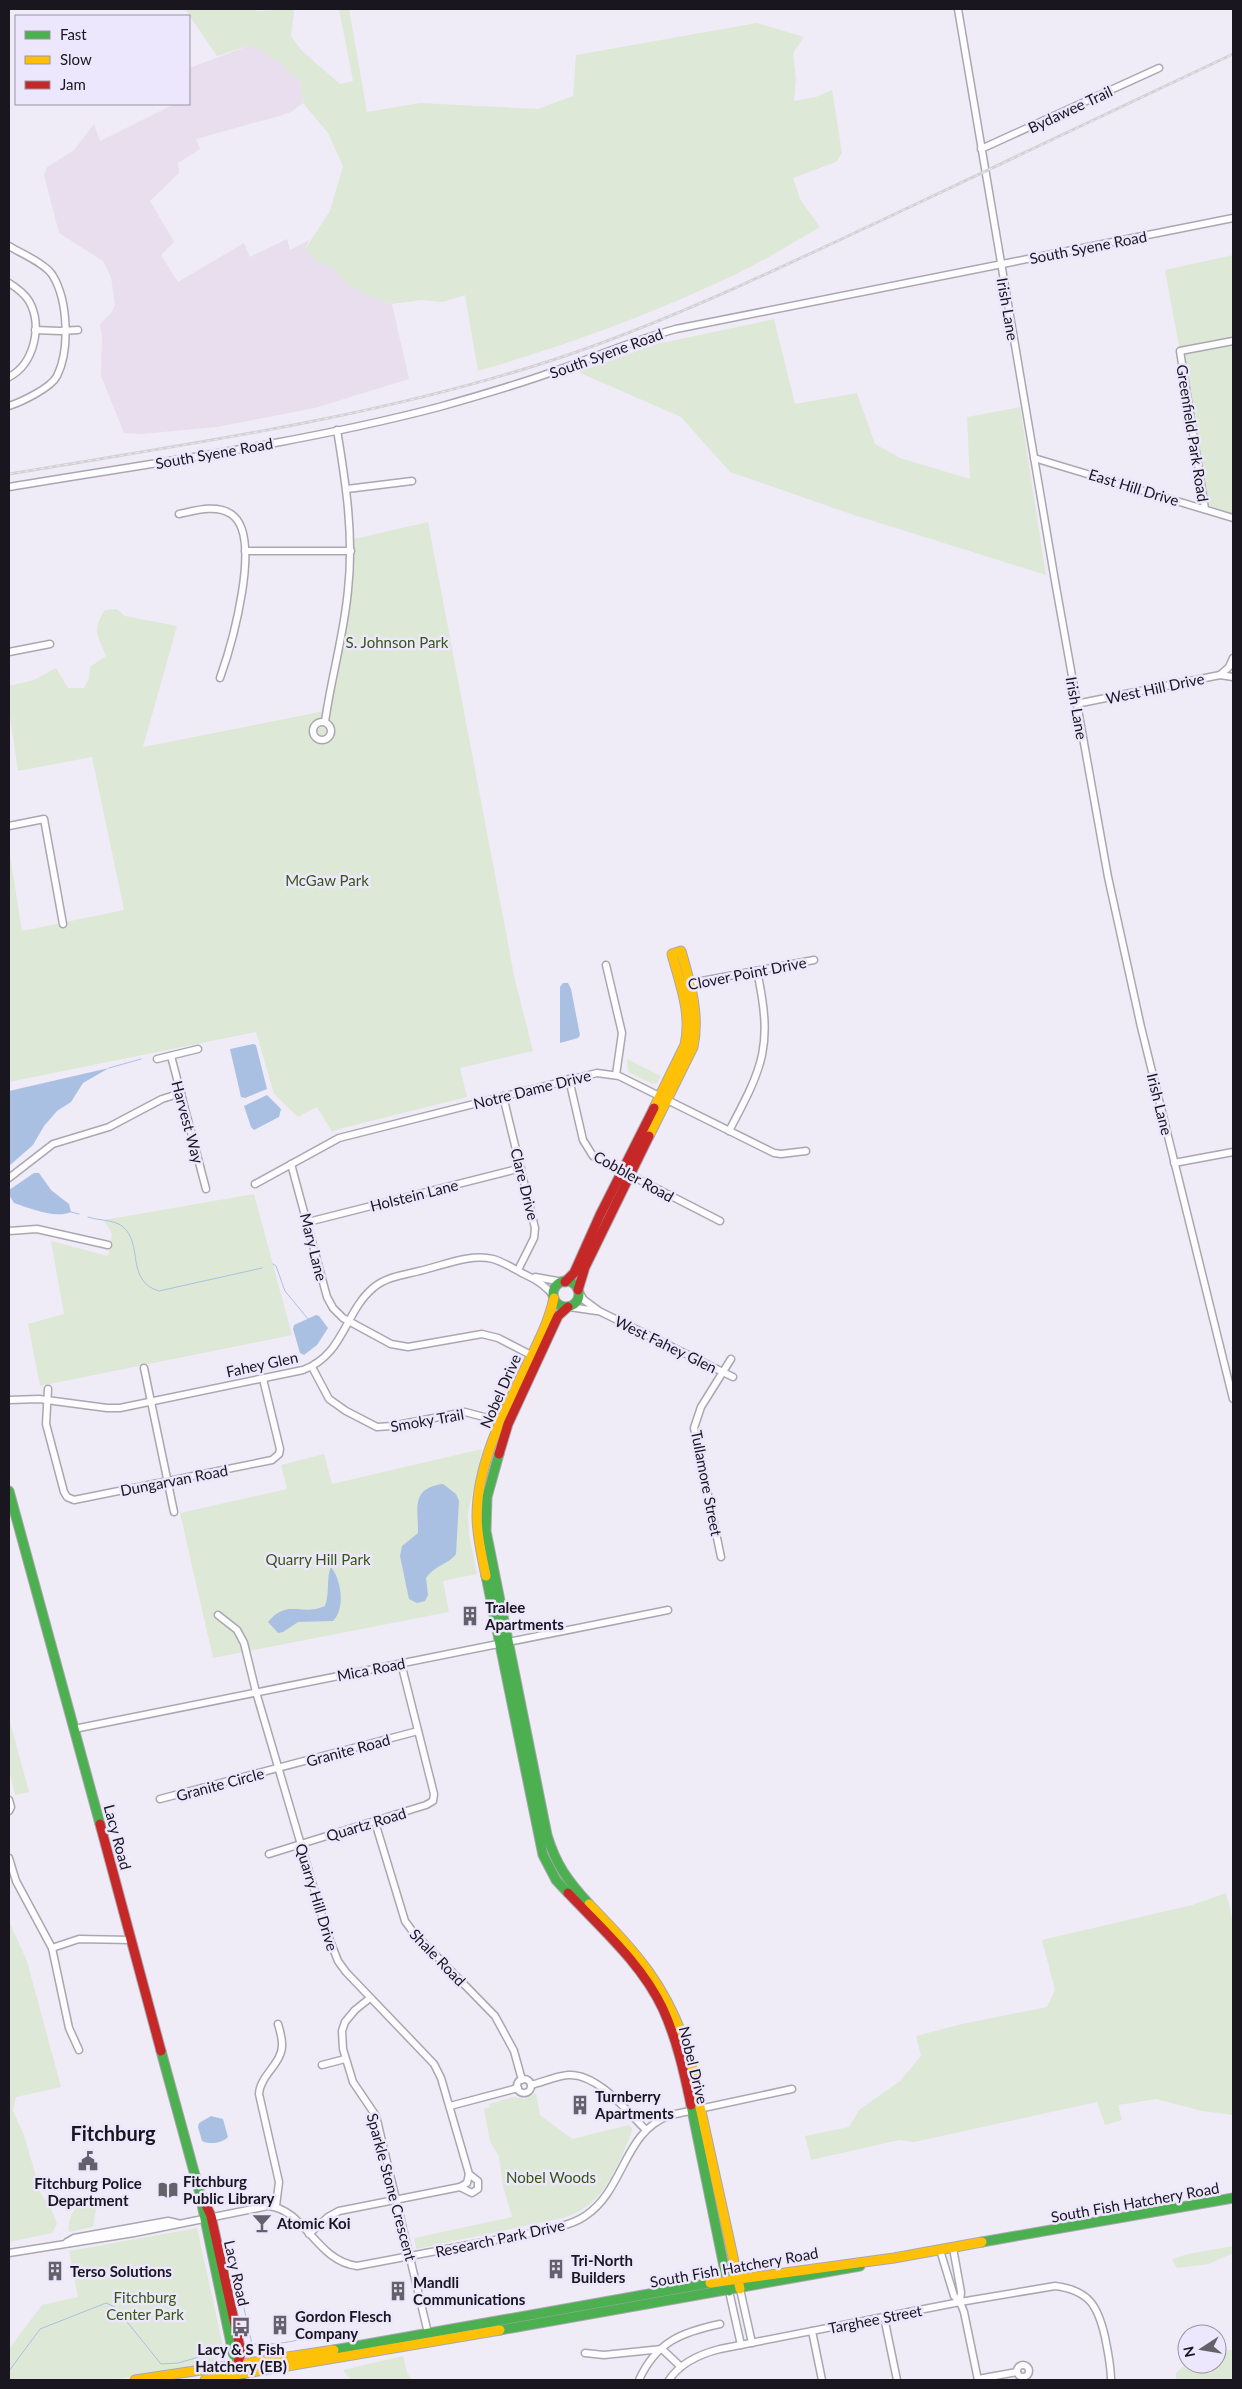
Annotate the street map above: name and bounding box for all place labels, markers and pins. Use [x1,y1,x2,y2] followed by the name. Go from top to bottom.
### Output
[484,1598,564,1633] place label: Tralee Apartments
[459,1605,481,1627] building icon: Tralee Apartments
[594,2087,674,2122] place label: Turnberry Apartments
[569,2094,591,2116] building icon: Turnberry Apartments
[77,2150,99,2172] public building icon: Fitchburg Police Department
[183,2172,274,2207] place label: Fitchburg Public Library
[34,2174,142,2209] place label: Fitchburg Police Department
[157,2179,179,2201] library icon: Fitchburg Public Library
[251,2212,273,2234] bar icon: Atomic Koi
[276,2214,351,2232] place label: Atomic Koi
[571,2251,633,2286] place label: Tri-North Builders
[545,2258,567,2280] building icon: Tri-North Builders
[44,2260,66,2282] building icon: Terso Solutions
[70,2262,172,2280] place label: Terso Solutions
[413,2273,526,2308] place label: Mandli Communications
[387,2280,409,2302] building icon: Mandli Communications
[295,2307,391,2342] place label: Gordon Flesch Company
[269,2314,291,2336] building icon: Gordon Flesch Company
[230,2316,252,2338] bus stop icon: Lacy & S Fish Hatchery (EB)
[195,2340,287,2375] place label: Lacy & S Fish Hatchery (EB)

